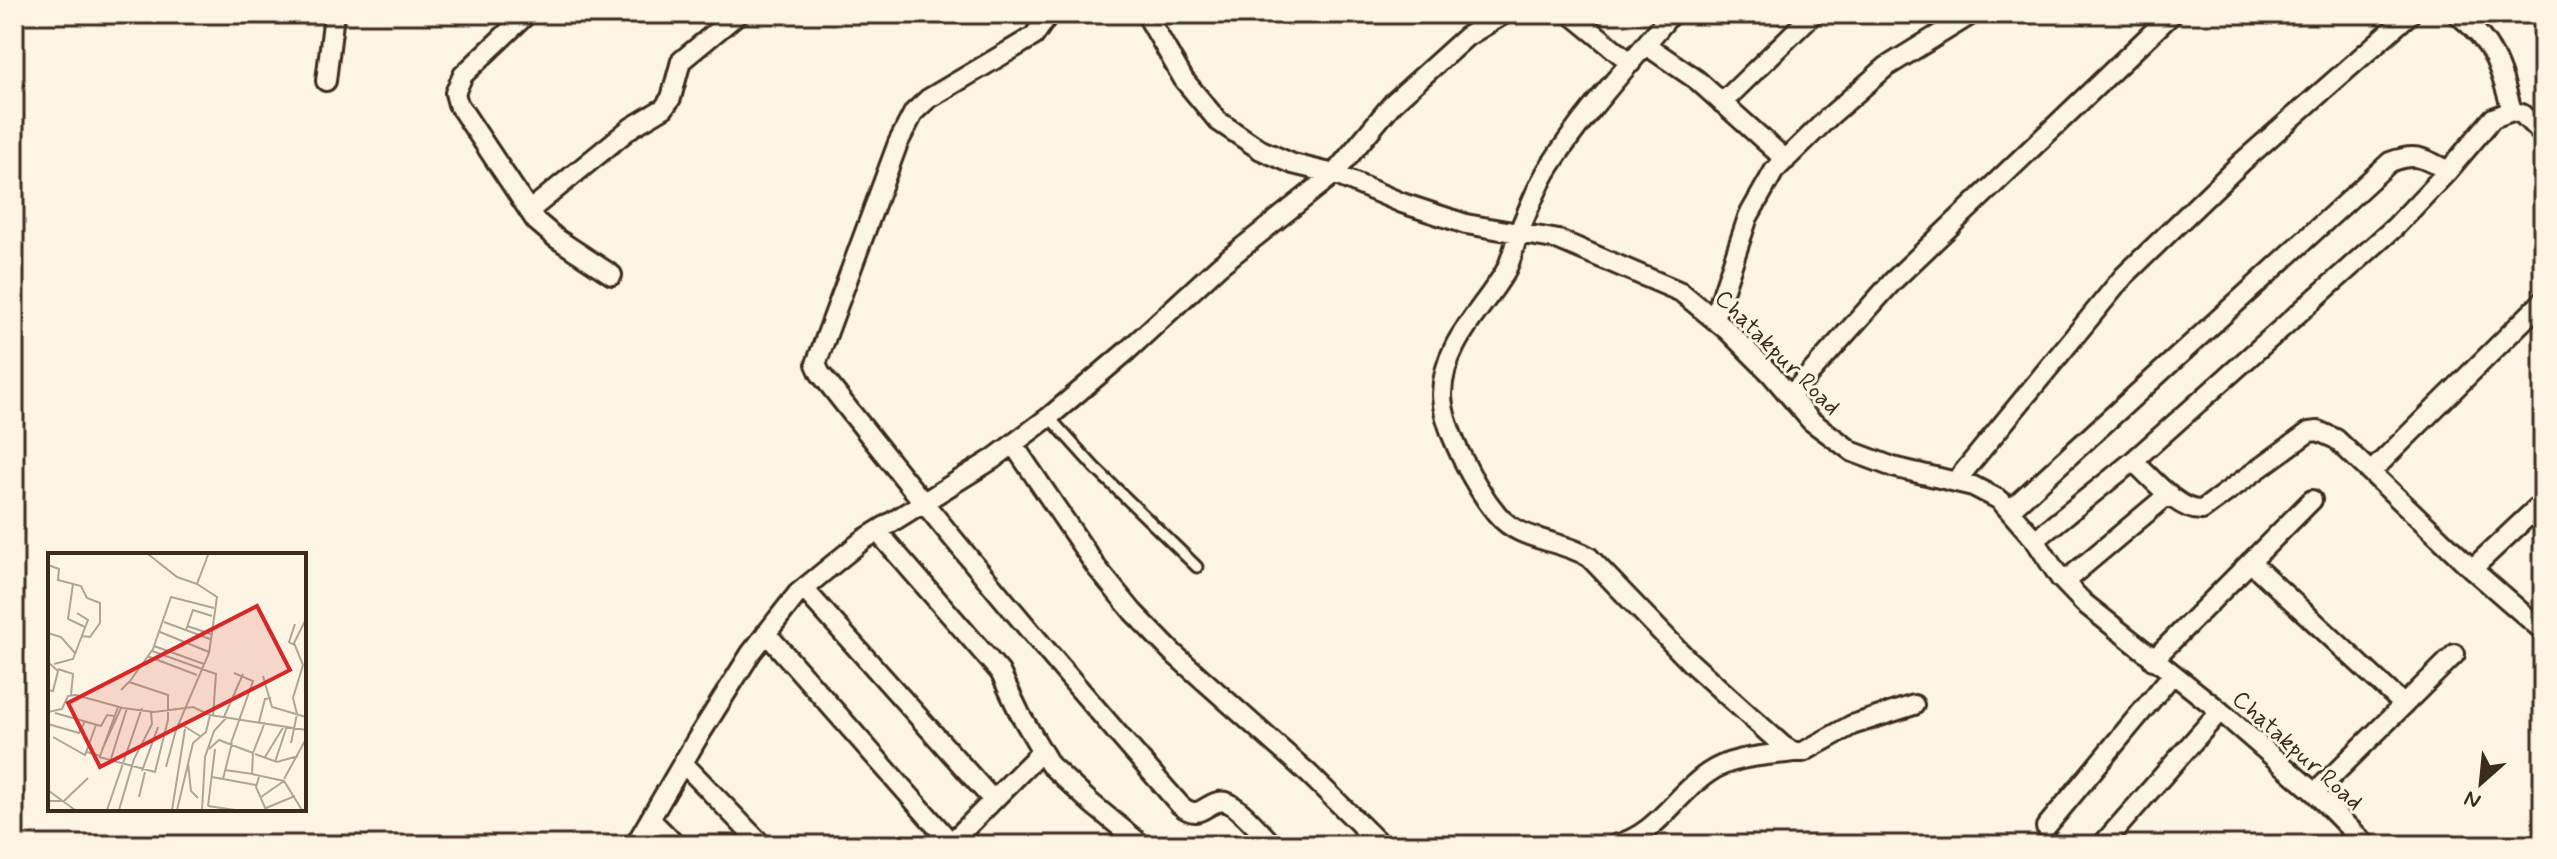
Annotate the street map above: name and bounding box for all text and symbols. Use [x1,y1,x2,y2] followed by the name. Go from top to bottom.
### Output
[1707,283,1847,423] street label: Chatakpur Road
[48,553,306,811] inset map
[2225,684,2369,818] street label: Chatakpur Road
[2441,743,2521,823] north arrow
[2460,783,2486,815] text: N

